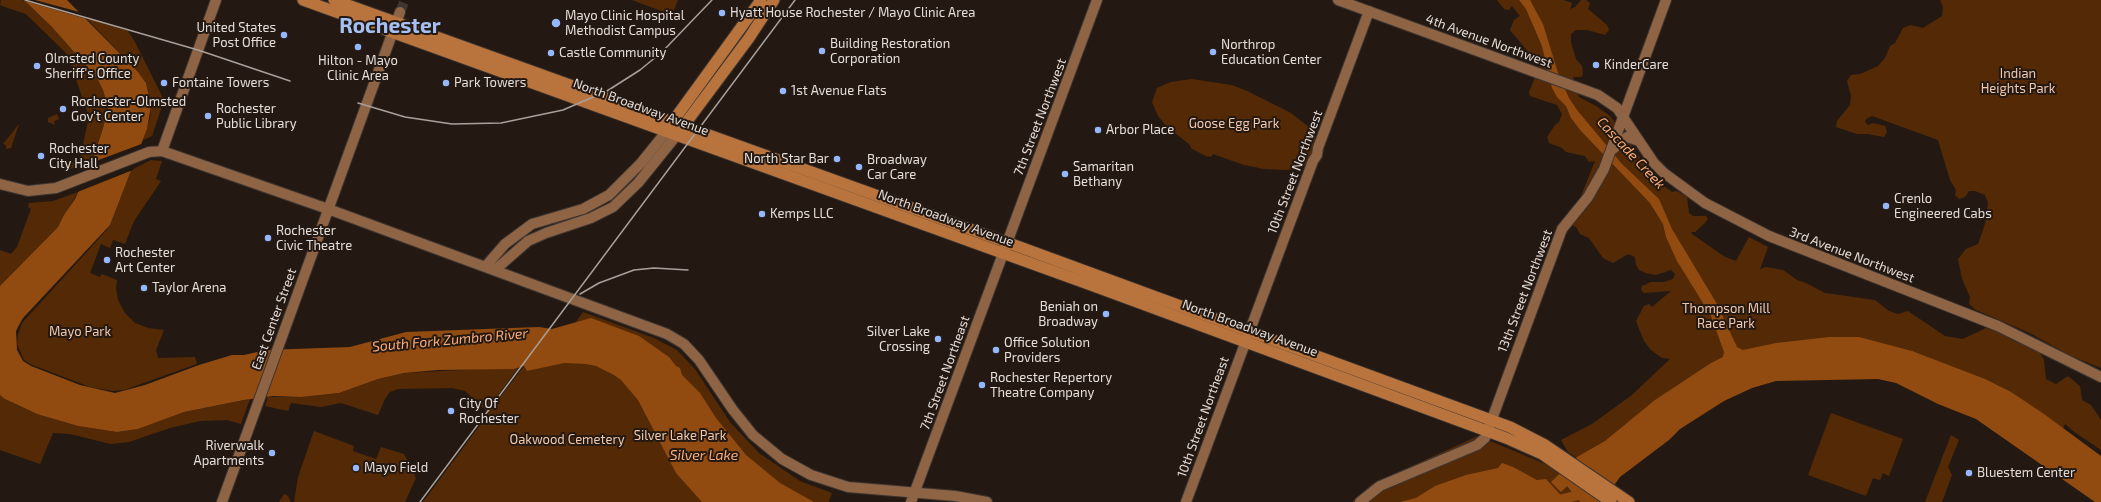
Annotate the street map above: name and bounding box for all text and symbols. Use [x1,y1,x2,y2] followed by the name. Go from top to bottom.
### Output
[730,5,975,21] place label: Hyatt House Rochester / Mayo Clinic Area
[565,8,685,39] place label: Mayo Clinic Hospital Methodist Campus
[717,8,727,18] marker: Hyatt House Rochester / Mayo Clinic Area
[1424,11,1554,71] street label: 4th Avenue Northwest
[339,13,441,39] district label: Rochester
[550,17,562,29] marker: Mayo Clinic Hospital Methodist Campus
[196,20,276,51] place label: United States Post Office
[279,30,289,40] marker: United States Post Office
[830,36,950,67] place label: Building Restoration Corporation
[1221,37,1322,68] place label: Northrop Education Center
[353,42,363,52] marker: Hilton - Mayo Clinic Area
[559,45,666,61] place label: Castle Community
[817,46,827,56] marker: Building Restoration Corporation
[1208,47,1218,57] marker: Northrop Education Center
[546,48,556,58] marker: Castle Community
[45,51,139,82] place label: Olmsted County Sheriff's Office
[318,53,398,84] place label: Hilton - Mayo Clinic Area
[1010,56,1070,178] street label: 7th Street Northwest
[1604,57,1669,73] place label: KinderCare
[1591,60,1601,70] marker: KinderCare
[32,61,42,71] marker: Olmsted County Sheriff's Office
[1981,66,2055,97] park label: Indian Heights Park
[172,75,269,91] place label: Fontaine Towers
[454,75,526,91] place label: Park Towers
[571,75,711,139] street label: North Broadway Avenue
[159,78,169,88] marker: Fontaine Towers
[441,78,451,88] marker: Park Towers
[791,83,887,99] place label: 1st Avenue Flats
[778,86,788,96] marker: 1st Avenue Flats
[71,94,186,125] place label: Rochester-Olmsted Gov't Center
[216,101,297,132] place label: Rochester Public Library
[58,104,68,114] marker: Rochester-Olmsted Gov't Center
[1264,108,1326,236] street label: 10th Street Northwest
[203,111,213,121] marker: Rochester Public Library
[1593,114,1669,192] water label: Cascade Creek
[1189,116,1279,132] park label: Goose Egg Park
[1106,122,1174,138] place label: Arbor Place
[1093,125,1103,135] marker: Arbor Place
[49,141,109,172] place label: Rochester City Hall
[36,151,46,161] marker: Rochester City Hall
[744,151,829,167] place label: North Star Bar
[867,152,927,183] place label: Broadway Car Care
[832,154,842,164] marker: North Star Bar
[1073,159,1134,190] place label: Samaritan Bethany
[854,162,864,172] marker: Broadway Car Care
[1060,169,1070,179] marker: Samaritan Bethany
[876,186,1016,250] street label: North Broadway Avenue
[1894,191,1992,222] place label: Crenlo Engineered Cabs
[1881,201,1891,211] marker: Crenlo Engineered Cabs
[770,206,833,222] place label: Kemps LLC
[757,209,767,219] marker: Kemps LLC
[276,223,352,254] place label: Rochester Civic Theatre
[1787,224,1917,286] street label: 3rd Avenue Northwest
[1494,227,1556,355] street label: 13th Street Northwest
[263,233,273,243] marker: Rochester Civic Theatre
[115,245,175,276] place label: Rochester Art Center
[102,255,112,265] marker: Rochester Art Center
[248,266,300,372] street label: East Center Street
[152,280,227,296] place label: Taylor Arena
[139,283,149,293] marker: Taylor Arena
[1180,296,1320,360] street label: North Broadway Avenue
[1038,299,1098,330] place label: Beniah on Broadway
[1682,301,1770,332] park label: Thompson Mill Race Park
[1101,309,1111,319] marker: Beniah on Broadway
[917,313,973,433] street label: 7th Street Northeast
[49,324,111,340] park label: Mayo Park
[867,324,930,355] place label: Silver Lake Crossing
[371,325,529,355] water label: South Fork Zumbro River
[933,334,943,344] marker: Silver Lake Crossing
[1004,335,1090,366] place label: Office Solution Providers
[991,345,1001,355] marker: Office Solution Providers
[1174,354,1232,480] street label: 10th Street Northeast
[990,370,1112,401] place label: Rochester Repertory Theatre Company
[977,380,987,390] marker: Rochester Repertory Theatre Company
[459,396,519,427] place label: City Of Rochester
[446,406,456,416] marker: City Of Rochester
[634,428,726,444] park label: Silver Lake Park
[509,432,625,448] park label: Oakwood Cemetery
[194,438,264,469] place label: Riverwalk Apartments
[670,447,738,463] water label: Silver Lake
[267,448,277,458] marker: Riverwalk Apartments
[364,460,428,476] place label: Mayo Field
[351,463,361,473] marker: Mayo Field
[1977,465,2075,481] place label: Bluestem Center
[1964,468,1974,478] marker: Bluestem Center

